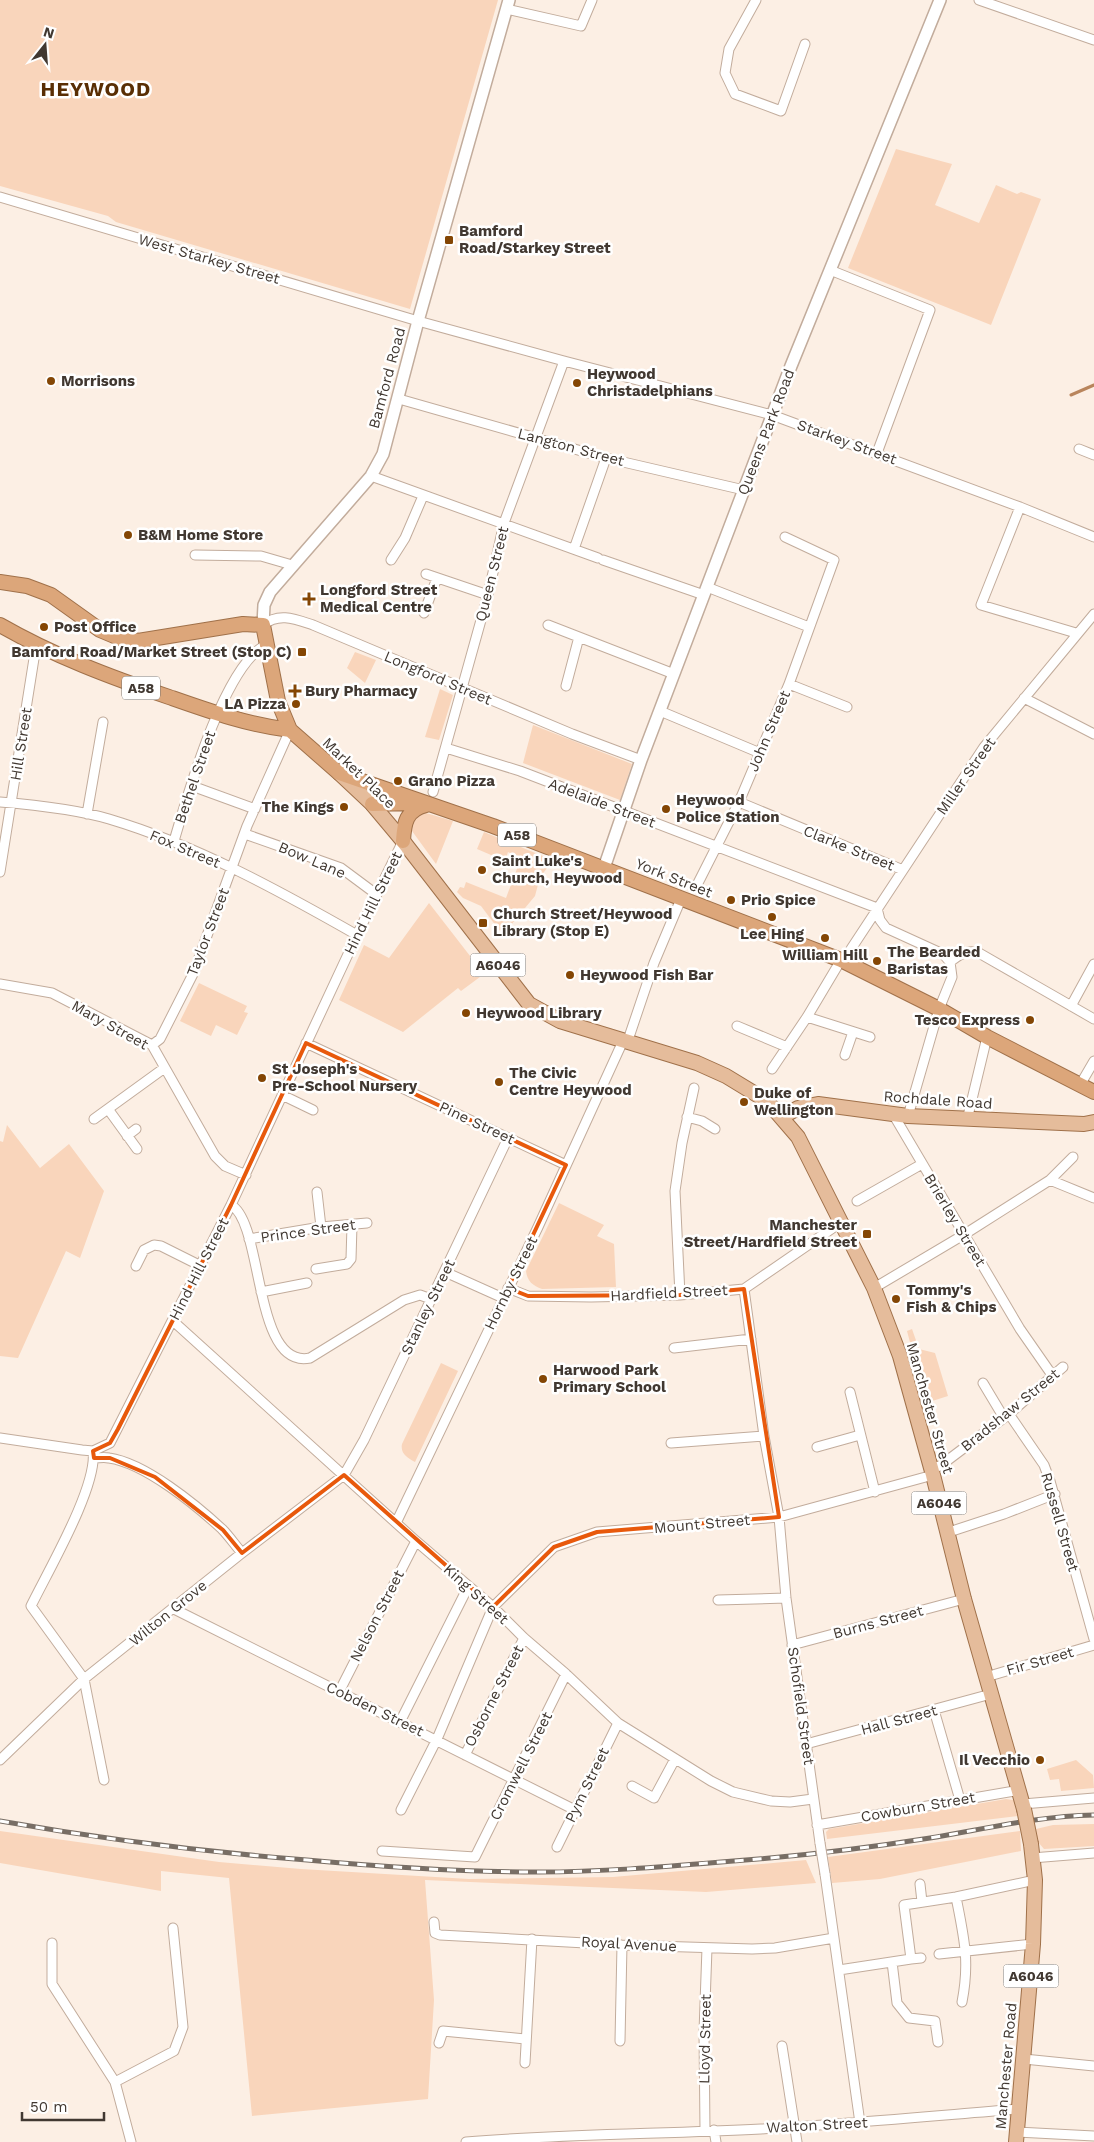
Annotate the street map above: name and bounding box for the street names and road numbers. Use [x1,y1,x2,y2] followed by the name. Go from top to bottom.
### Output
[136,230,283,288] street label: West Starkey Street
[365,325,409,431] street label: Bamford Road
[734,366,798,498] street label: Queens Park Road
[795,416,900,469] street label: Starkey Street
[516,424,627,470] street label: Langton Street
[471,524,513,623] street label: Queen Street
[381,647,495,709] street label: Longford Street
[122,676,160,700] road number: A58
[744,687,794,774] street label: John Street
[6,705,36,782] street label: Hill Street
[171,728,219,826] street label: Bethel Street
[933,733,1000,818] street label: Miller Street
[319,734,399,812] street label: Market Place
[546,774,659,832] street label: Adelaide Street
[801,822,898,875] street label: Clarke Street
[498,824,536,846] road number: A58
[147,826,224,872] street label: Fox Street
[276,838,348,882] street label: Bow Lane
[340,848,406,958] street label: Hind Hill Street
[633,854,716,902] street label: York Street
[183,885,233,979] street label: Taylor Street
[470,954,526,976] road number: A6046
[68,997,152,1054] street label: Mary Street
[883,1087,993,1113] street label: Rochdale Road
[436,1098,518,1149] street label: Pine Street
[920,1170,990,1270] street label: Brierley Street
[165,1214,233,1323] street label: Hind Hill Street
[259,1215,357,1247] street label: Prince Street
[481,1233,542,1333] street label: Hornby Street
[397,1256,459,1358] street label: Stanley Street
[610,1281,729,1305] street label: Hardfield Street
[903,1340,958,1476] street label: Manchester Street
[957,1364,1063,1455] street label: Bradshaw Street
[1037,1470,1083,1574] street label: Russell Street
[912,1492,966,1515] road number: A6046
[653,1511,752,1537] street label: Mount Street
[440,1560,513,1628] street label: King Street
[346,1566,408,1665] street label: Nelson Street
[126,1576,210,1650] street label: Wilton Grove
[831,1601,926,1643] street label: Burns Street
[461,1641,528,1750] street label: Osborne Street
[1004,1643,1076,1679] street label: Fir Street
[784,1646,818,1767] street label: Schofield Street
[323,1678,427,1741] street label: Cobden Street
[859,1701,940,1739] street label: Hall Street
[486,1708,556,1823] street label: Cromwell Street
[561,1744,613,1826] street label: Pym Street
[859,1788,977,1826] street label: Cowburn Street
[581,1932,677,1956] street label: Royal Avenue
[1004,1964,1058,1988] road number: A6046
[695,1993,715,2084] street label: Lloyd Street
[991,2002,1021,2130] street label: Manchester Road
[766,2113,869,2137] street label: Walton Street

